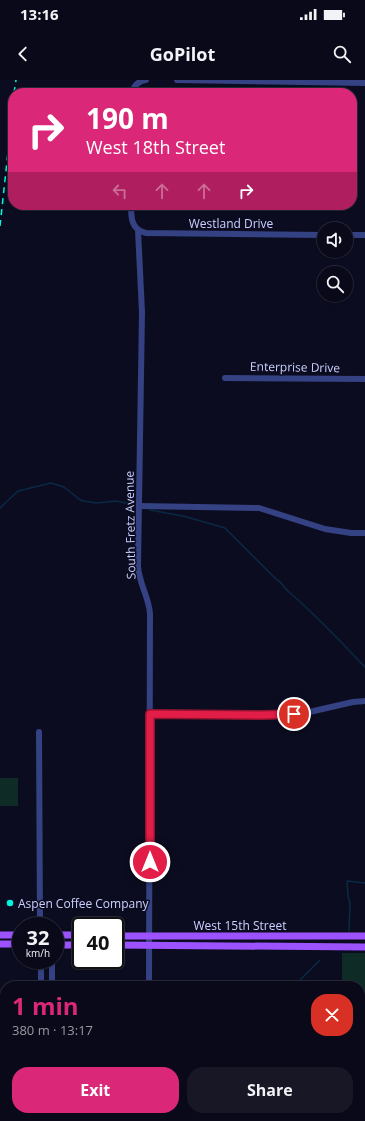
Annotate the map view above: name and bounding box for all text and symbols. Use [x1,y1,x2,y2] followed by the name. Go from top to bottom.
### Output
[20,4,59,24] text: 13:16
[150,42,215,66] text: GoPilot
[12,43,34,65] icon: back
[331,43,353,65] icon: search
[86,99,169,137] text: 190 m
[20,104,72,156] icon: right
[86,135,225,159] text: West 18th Street
[109,180,131,202] icon: left
[151,180,173,202] icon: ahead
[193,180,215,202] icon: ahead
[235,180,257,202] icon: right
[189,215,274,232] street label: Westland Drive
[317,222,353,302] map controls
[317,222,353,258] button: sound
[317,266,353,302] button: search
[250,358,340,376] street label: Enterprise Drive
[121,470,139,579] street label: South Fretz Avenue
[277,697,311,731] pin
[283,703,305,725] icon: arrive
[129,841,171,883] position arrow
[18,895,150,912] place label: Aspen Coffee Company
[5,898,15,908] marker: Aspen Coffee Company
[72,917,124,969] speed limit sign: 40
[194,917,286,934] street label: West 15th Street
[27,924,49,951] text: 32
[26,946,50,960] text: km/h
[12,989,79,1022] text: 1 min
[311,994,353,1036] button: close
[12,1021,93,1039] text: 380 m · 13:17
[12,1067,179,1113] button: Exit
[187,1067,353,1113] button: Share

